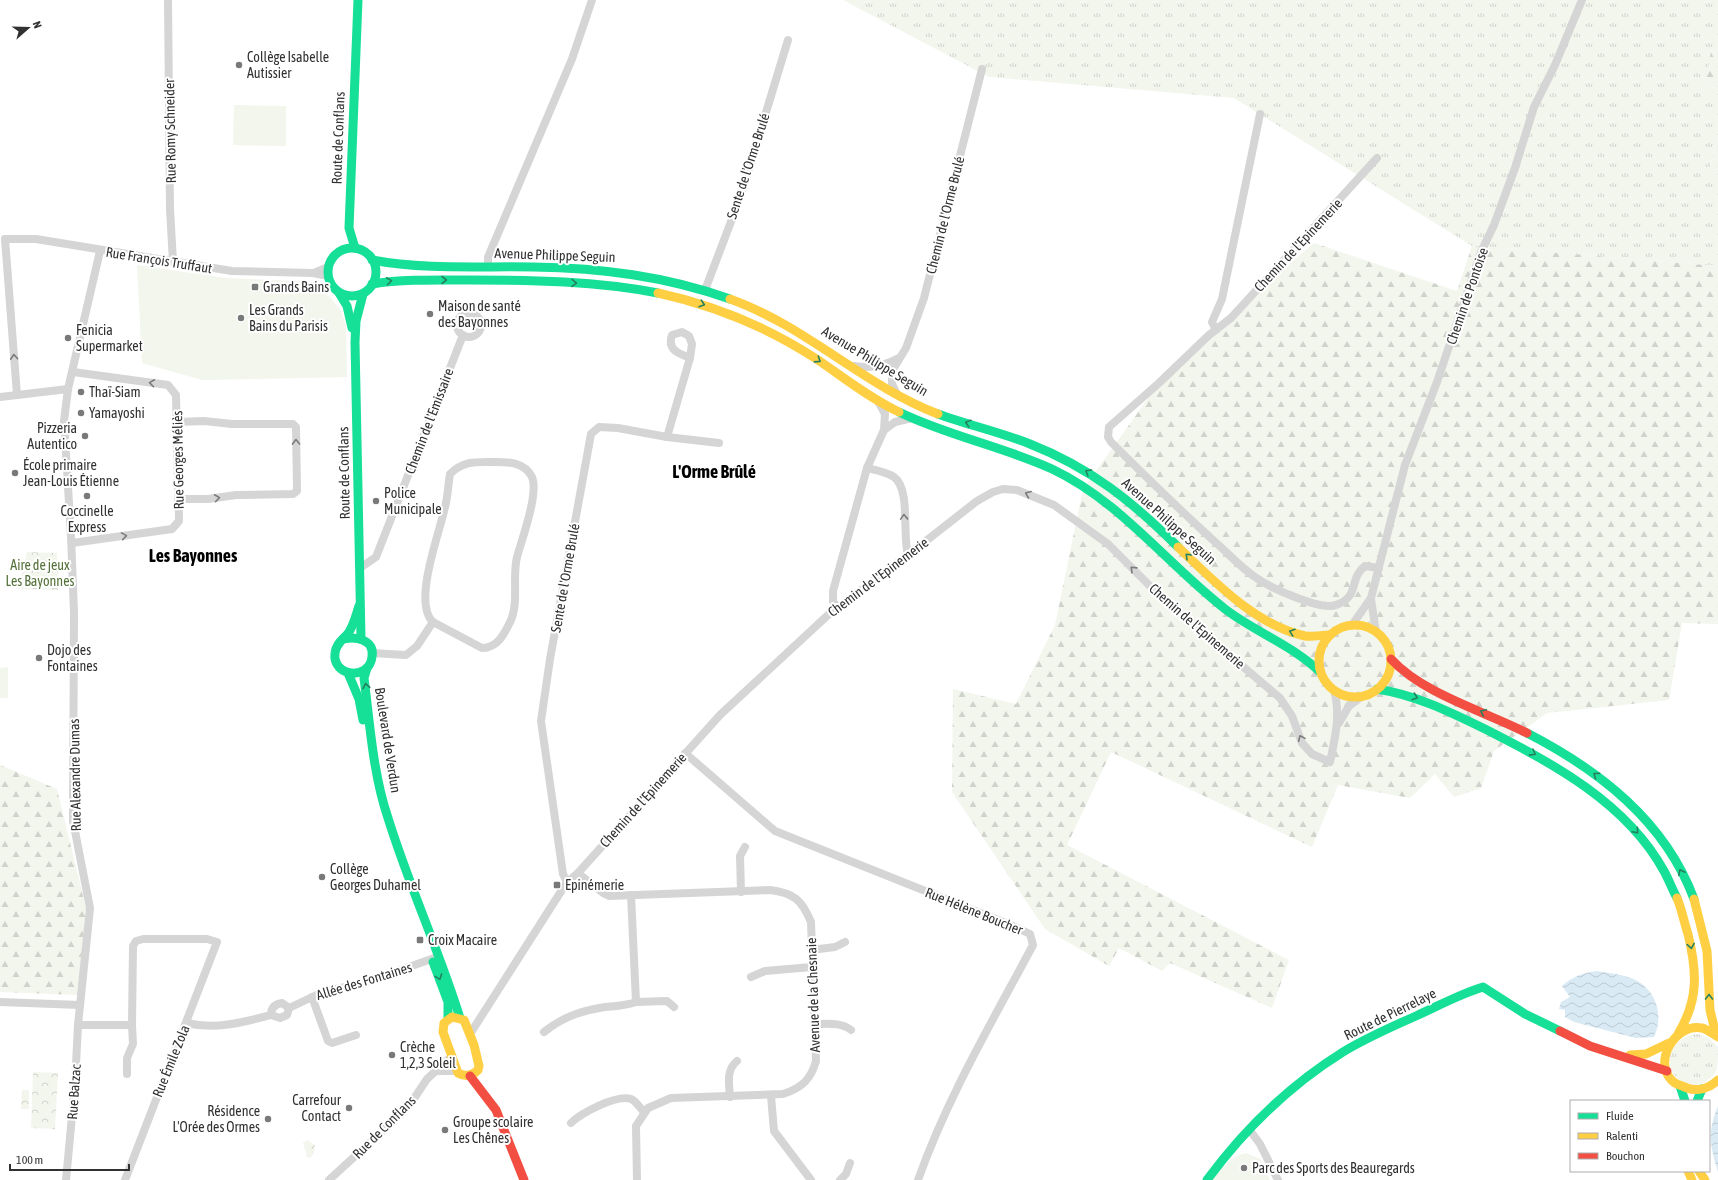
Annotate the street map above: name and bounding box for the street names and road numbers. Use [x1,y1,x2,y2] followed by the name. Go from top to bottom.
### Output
[161,78,179,183] street label: Rue Romy Schneider
[328,91,348,185] street label: Route de Conflans
[723,111,773,221] street label: Sente de l'Orme Brulé
[923,155,967,275] street label: Chemin de l'Orme Brulé
[1251,195,1345,295] street label: Chemin de l'Epinemerie
[105,244,213,276] street label: Rue François Truffaut
[494,245,616,265] street label: Avenue Philippe Seguin
[1443,245,1491,347] street label: Chemin de Pontoise
[819,323,931,399] street label: Avenue Philippe Seguin
[402,366,456,476] street label: Chemin de l'Emissaire
[169,410,187,510] street label: Rue Georges Méliès
[335,426,353,520] street label: Route de Conflans
[1119,475,1219,567] street label: Avenue Philippe Seguin
[548,522,582,634] street label: Sente de l'Orme Brulé
[825,534,931,620] street label: Chemin de l'Epinemerie
[1146,580,1248,672] street label: Chemin de l'Epinemerie
[372,686,404,794] street label: Boulevard de Verdun
[66,718,84,832] street label: Rue Alexandre Dumas
[596,750,690,850] street label: Chemin de l'Epinemerie
[923,884,1026,938] street label: Rue Hélène Boucher
[803,937,823,1053] street label: Avenue de la Chesnaie
[314,959,414,1003] street label: Allée des Fontaines
[1341,985,1439,1043] street label: Route de Pierrelaye
[149,1023,193,1099] street label: Rue Émile Zola
[64,1063,84,1120] street label: Rue Balzac
[349,1092,419,1162] street label: Rue de Conflans

